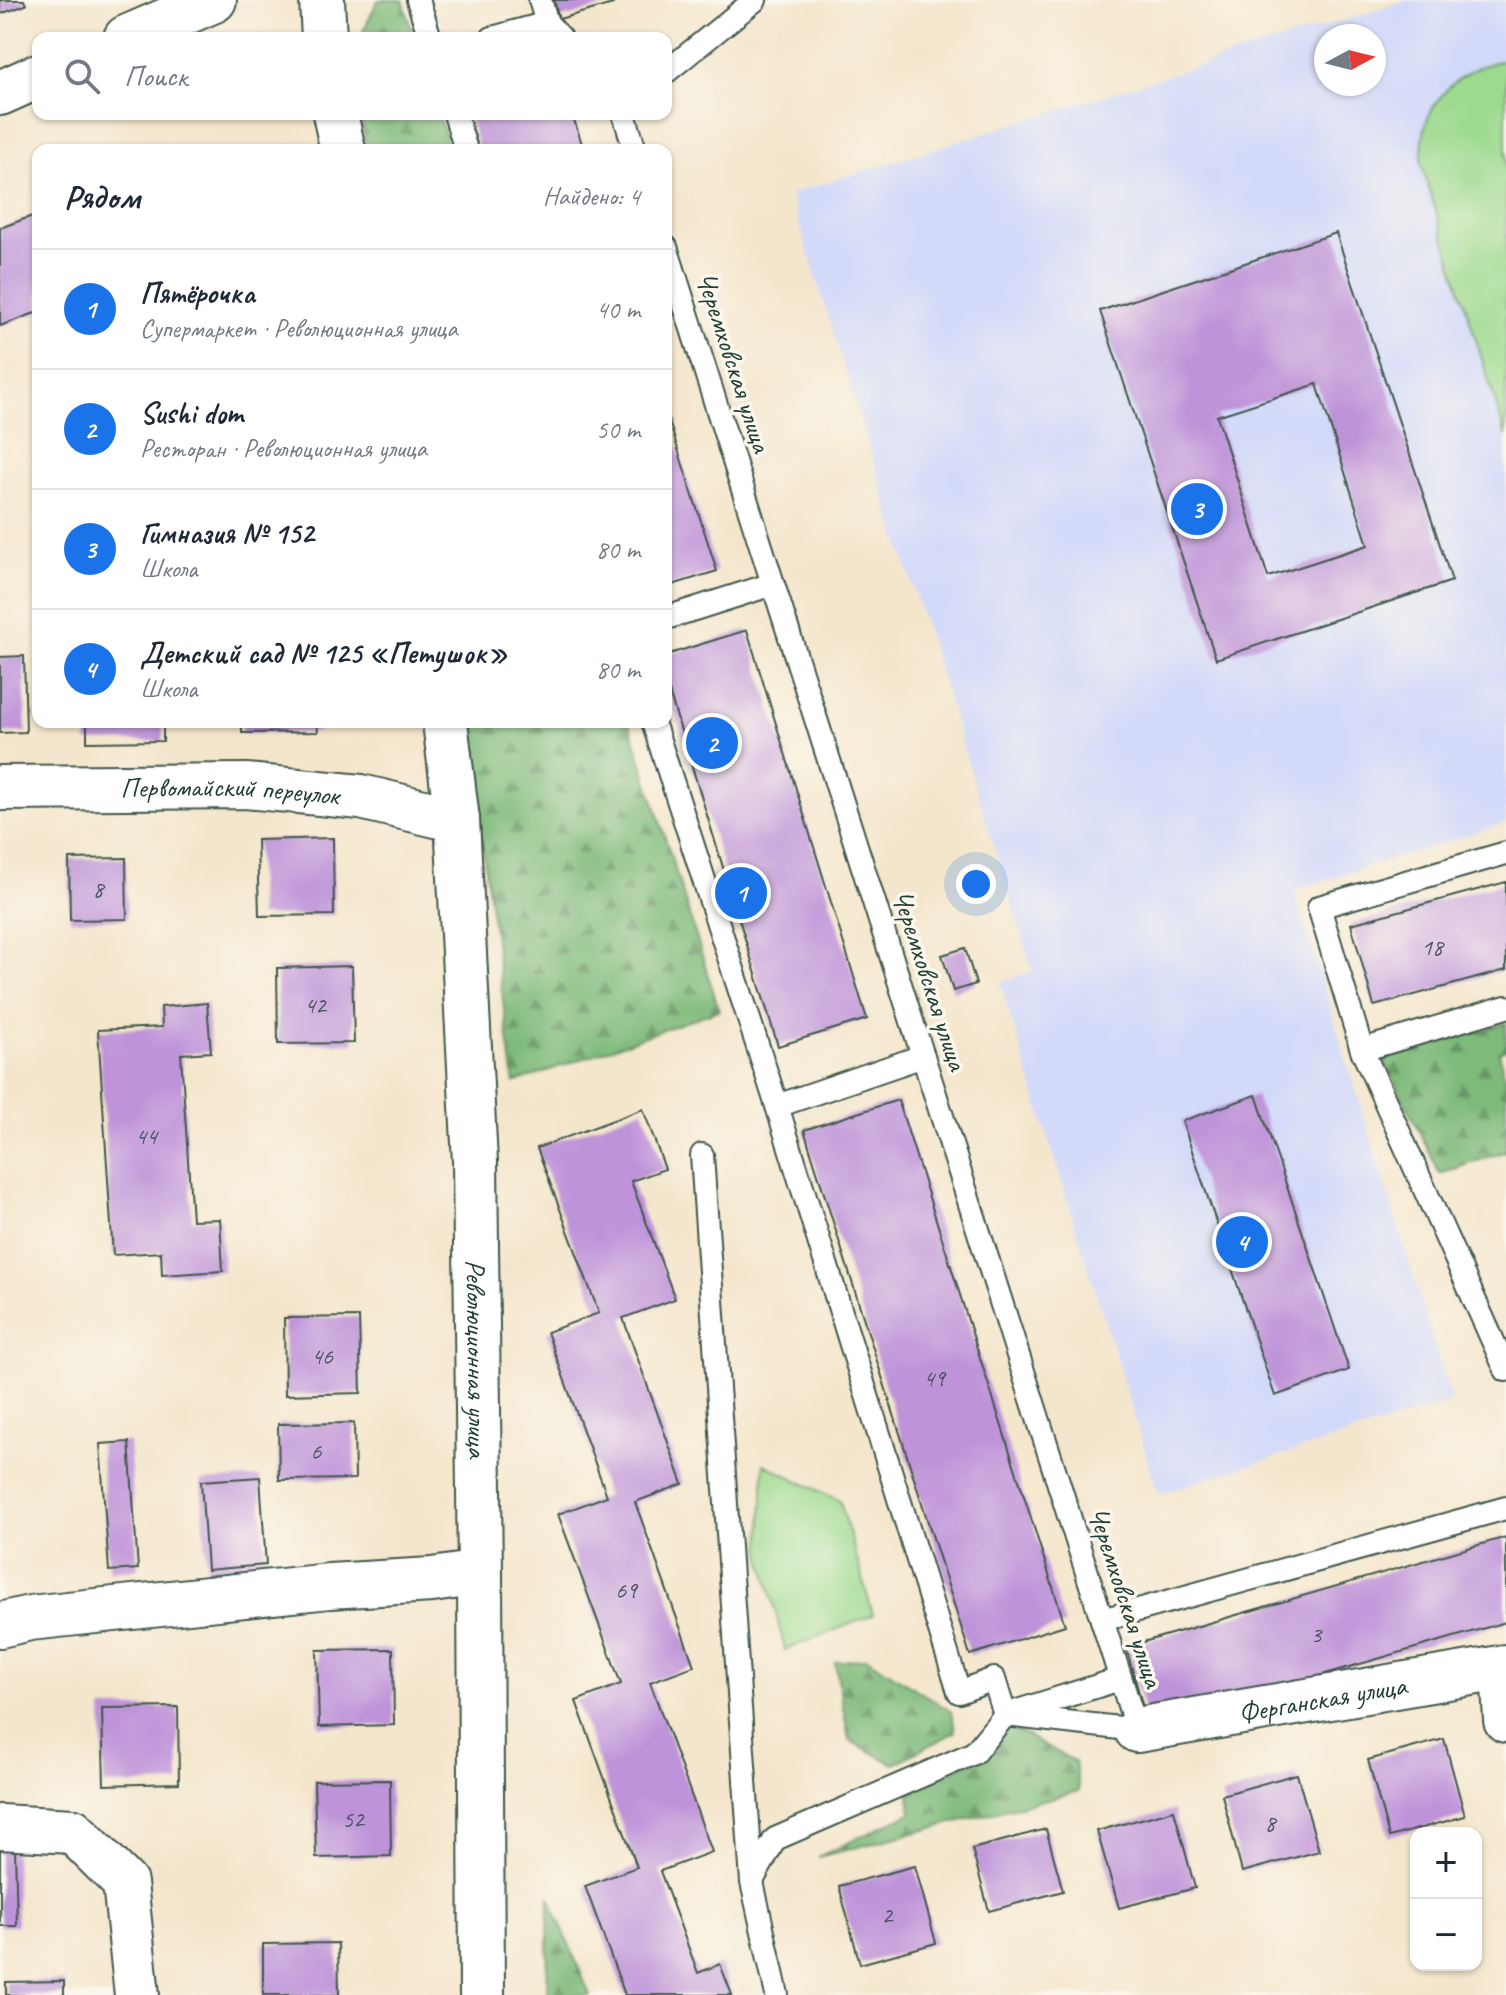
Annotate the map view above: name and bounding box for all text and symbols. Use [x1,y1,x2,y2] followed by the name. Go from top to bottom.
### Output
[1314,24,1386,96] north arrow
[32,32,672,120] search box
[60,54,104,98] icon: search
[124,57,187,95] text: Поиск
[64,175,140,218] text: Рядом
[543,180,640,213] text: Найдено: 4
[688,268,780,458] street label: Черемховская улица
[140,274,255,312] text: Пятёрочка
[84,293,96,326] text: 1
[596,293,640,326] text: 40 m
[140,312,458,345] text: Супермаркет · Революционная улица
[140,394,243,432] text: Sushi dom
[84,413,96,446] text: 2
[596,413,640,446] text: 50 m
[140,432,427,465] text: Ресторан · Революционная улица
[1171,479,1223,539] pin: 3
[140,514,314,552] text: Гимназия № 152
[84,533,96,566] text: 3
[596,533,640,566] text: 80 m
[140,552,197,585] text: Школа
[140,634,508,672] text: Детский сад № 125 «Петушок»
[84,653,96,686] text: 4
[596,653,640,686] text: 80 m
[140,672,197,705] text: Школа
[686,713,738,773] pin: 2
[120,768,343,813] street label: Первомайский переулок
[715,863,767,923] pin: 1
[956,864,996,904] your location
[93,874,106,904] house number: 8
[884,886,976,1076] street label: Черемховская улица
[1421,932,1445,962] house number: 18
[304,990,328,1020] house number: 42
[135,1121,159,1151] house number: 44
[1216,1212,1268,1272] pin: 4
[459,1259,496,1460] street label: Революционная улица
[311,1341,334,1371] house number: 46
[923,1363,947,1393] house number: 49
[311,1436,323,1466] house number: 6
[1080,1503,1172,1693] street label: Черемховская улица
[615,1575,639,1605] house number: 69
[1311,1619,1324,1649] house number: 3
[1236,1667,1411,1730] street label: Ферганская улица
[342,1804,366,1834] house number: 52
[1265,1808,1278,1838] house number: 8
[1410,1827,1482,1971] map controls
[1410,1827,1482,1899] button: +
[1410,1899,1482,1971] button: −
[882,1900,895,1930] house number: 2

